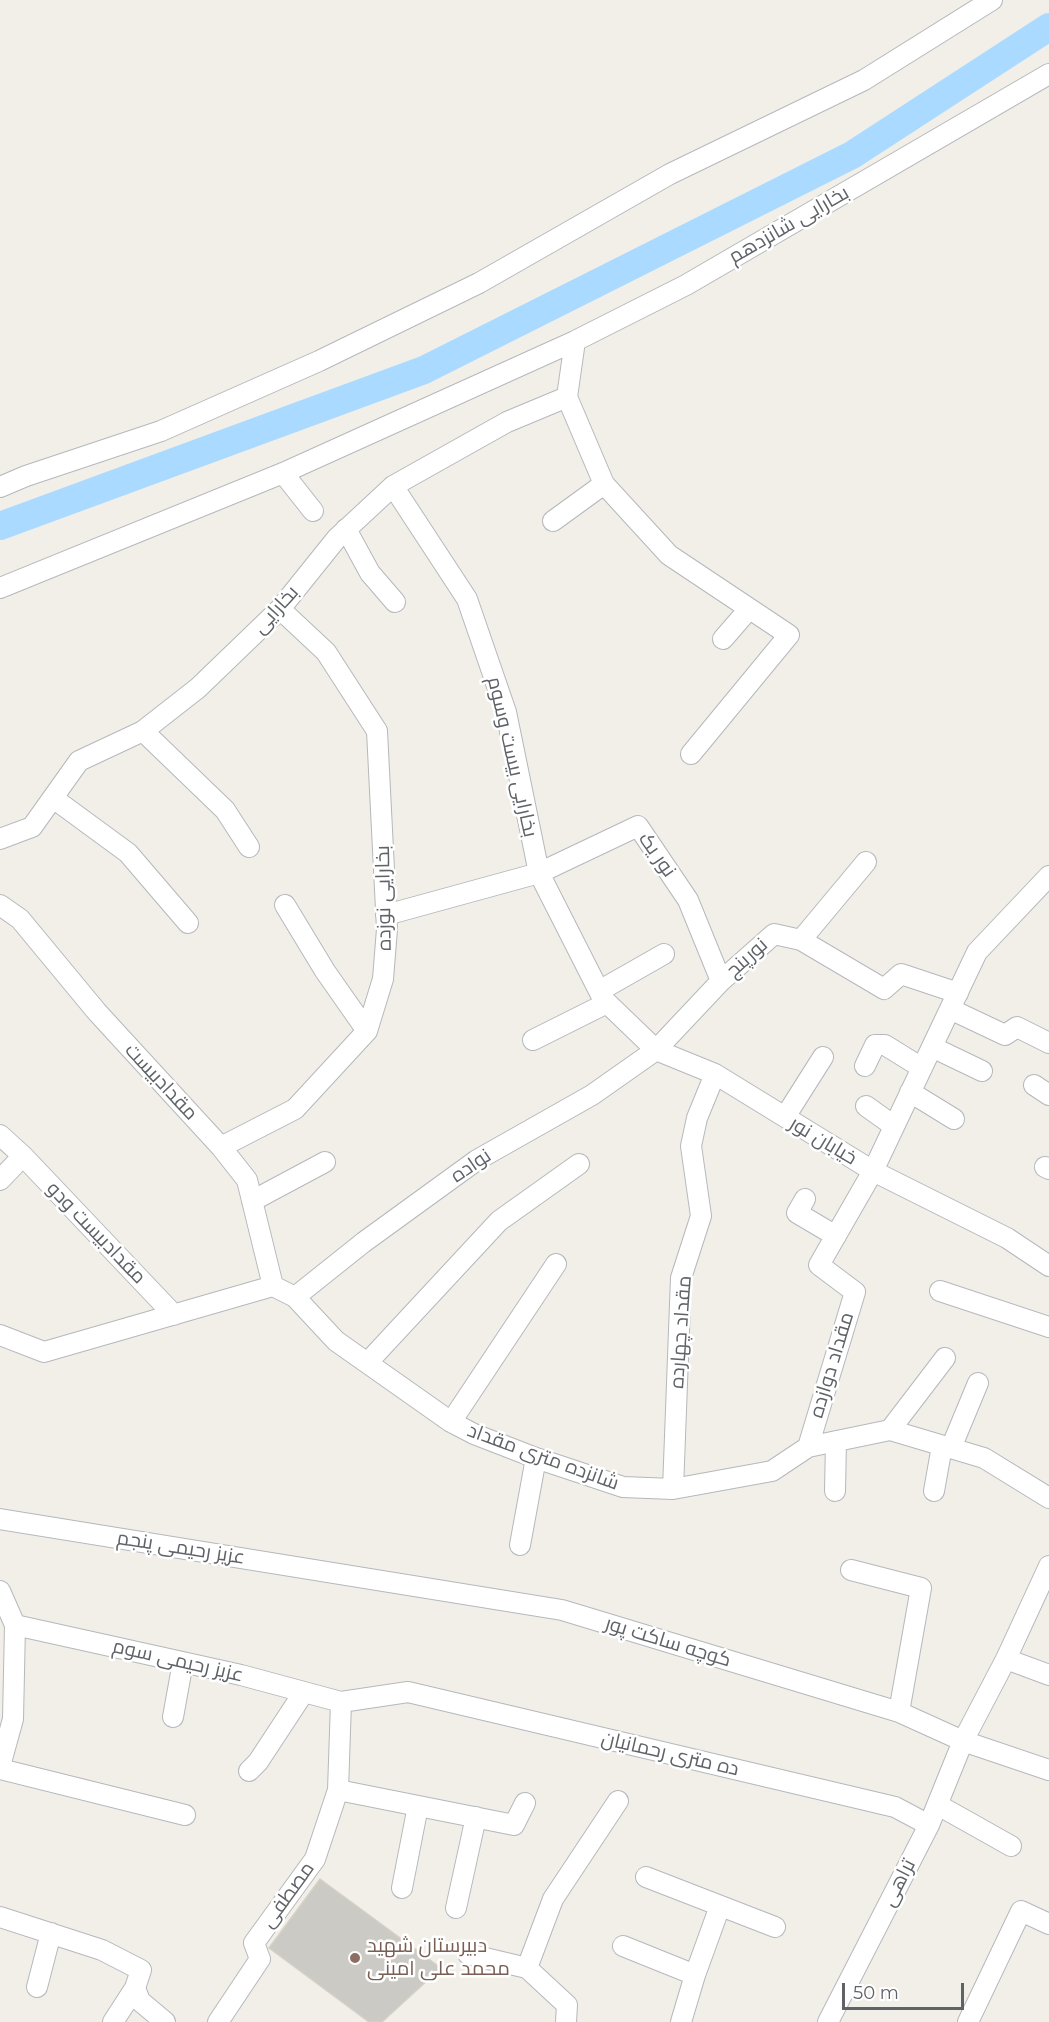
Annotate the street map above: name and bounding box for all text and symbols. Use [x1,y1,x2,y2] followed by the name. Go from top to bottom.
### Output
[725,181,853,269] street label: بخارایی شانزدهم
[248,581,304,639] street label: بخارایی
[482,675,542,839] street label: بخارایی بیست وسوم
[633,828,681,882] street label: نور یک
[371,845,397,951] street label: بخارایی نوزده
[721,933,773,983] street label: نورپنج
[119,1039,203,1125] street label: مقدادبیست
[785,1111,861,1171] street label: خیابان نور
[446,1144,496,1188] street label: نواده
[41,1177,151,1289] street label: مقدادبیست ودو
[665,1275,697,1389] street label: مقداد چهارده
[805,1309,859,1421] street label: مقداد دوازده
[464,1418,622,1496] street label: شانزده متری مقداد
[115,1526,247,1570] street label: عزیز رحیمی پنجم
[602,1611,734,1673] street label: کوچه ساکت پور
[110,1634,246,1688] street label: عزیز رحیمی سوم
[599,1726,741,1782] street label: ده متری رحمانیان
[877,1855,921,1911] street label: تراهی
[256,1857,320,1933] street label: مصطفی
[367,1934,510,1981] place label: دبیرستان شهید محمد علی امینی
[348,1951,362,1965] marker: دبیرستان شهید محمد علی امینی
[845,1971,966,2009] scale bar
[853,1982,899,2004] text: 50 m

